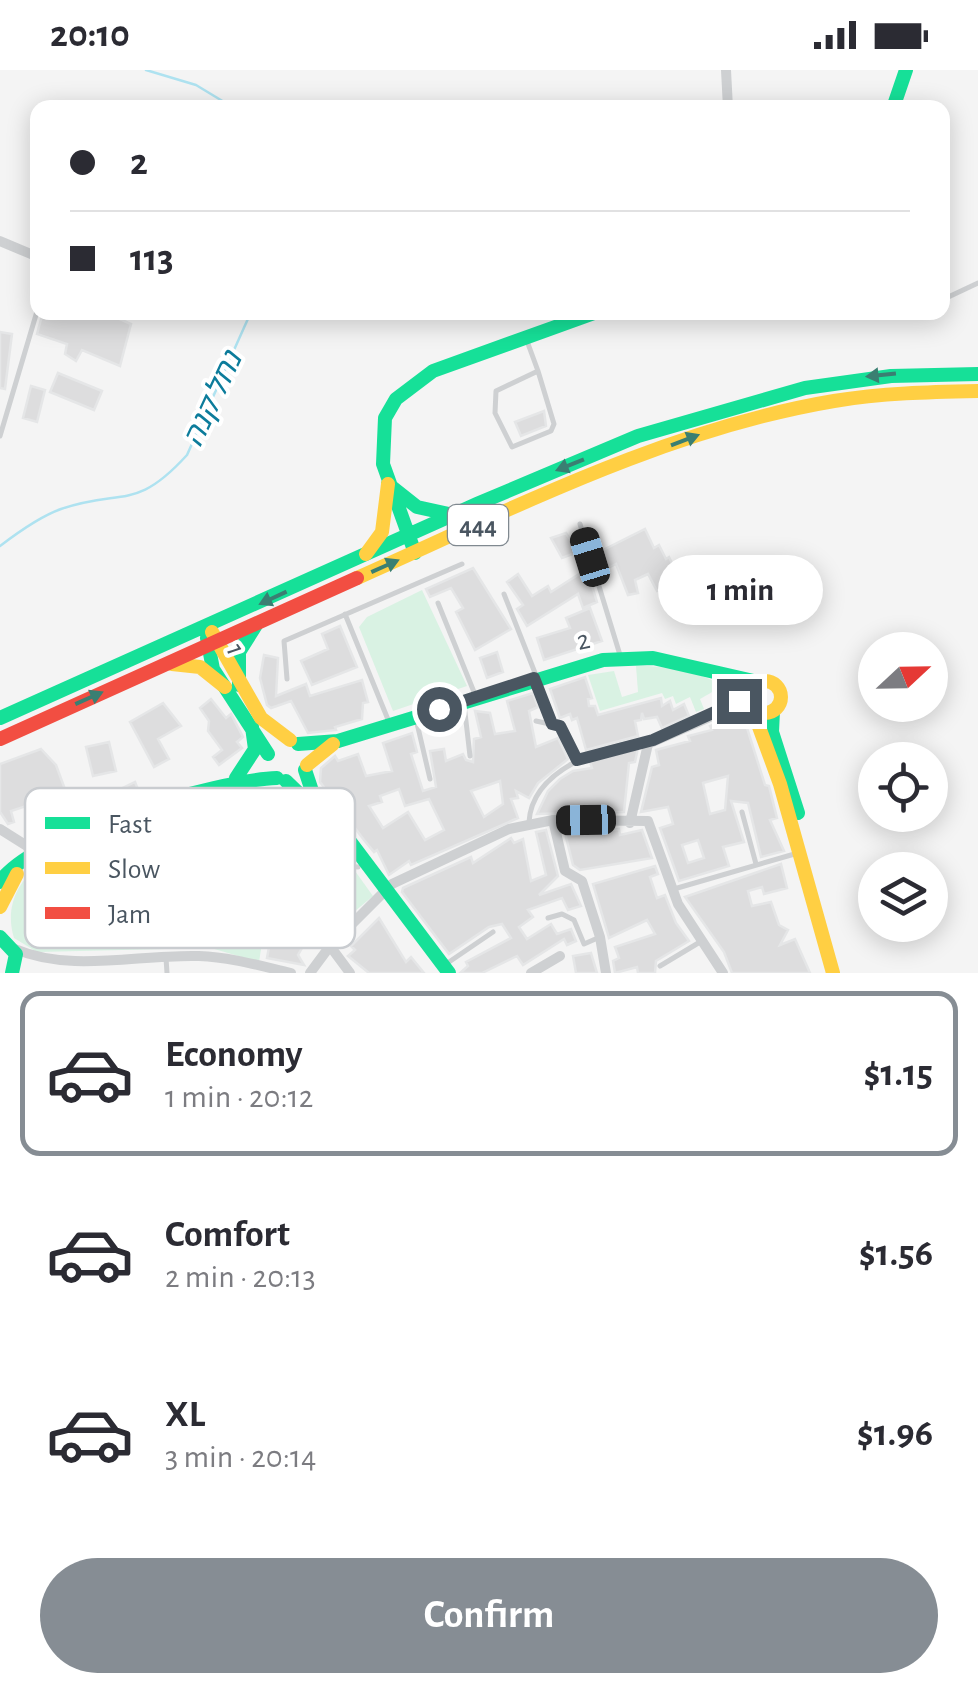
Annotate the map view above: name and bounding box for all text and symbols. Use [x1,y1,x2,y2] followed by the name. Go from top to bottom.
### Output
[50,16,130,54] text: 20:10
[130,144,148,182] text: 2
[130,240,174,278] text: 113
[178,345,249,451] water label: נחל קנה
[864,367,896,383] one-way arrow
[670,432,700,447] one-way arrow
[555,457,585,473] one-way arrow
[448,505,508,545] road number: 444
[567,524,613,590] car
[656,556,822,626] callout: 1 min
[371,557,400,574] one-way arrow
[707,574,774,606] text: 1 min
[258,589,287,606] one-way arrow
[574,626,593,656] street label: 2
[858,632,948,722] north arrow
[858,632,948,942] map controls
[220,641,250,659] street label: 1
[717,679,762,724] route end
[417,687,462,732] route start
[75,690,104,707] one-way arrow
[858,742,948,832] button: locate
[25,788,355,948] legend
[556,804,616,836] car
[108,811,152,839] text: Fast
[858,852,948,942] button: layers
[108,856,160,884] text: Slow
[108,901,151,929] text: Jam
[45,1029,135,1119] icon: car
[165,1036,303,1074] text: Economy
[863,1055,933,1093] text: $1.15
[165,1081,313,1113] text: 1 min · 20:12
[45,1209,135,1299] icon: car
[165,1216,290,1254] text: Comfort
[859,1235,933,1273] text: $1.56
[165,1261,316,1293] text: 2 min · 20:13
[45,1389,135,1479] icon: car
[165,1396,205,1434] text: XL
[857,1415,933,1453] text: $1.96
[165,1441,316,1473] text: 3 min · 20:14
[40,1558,938,1673] button: Confirm

